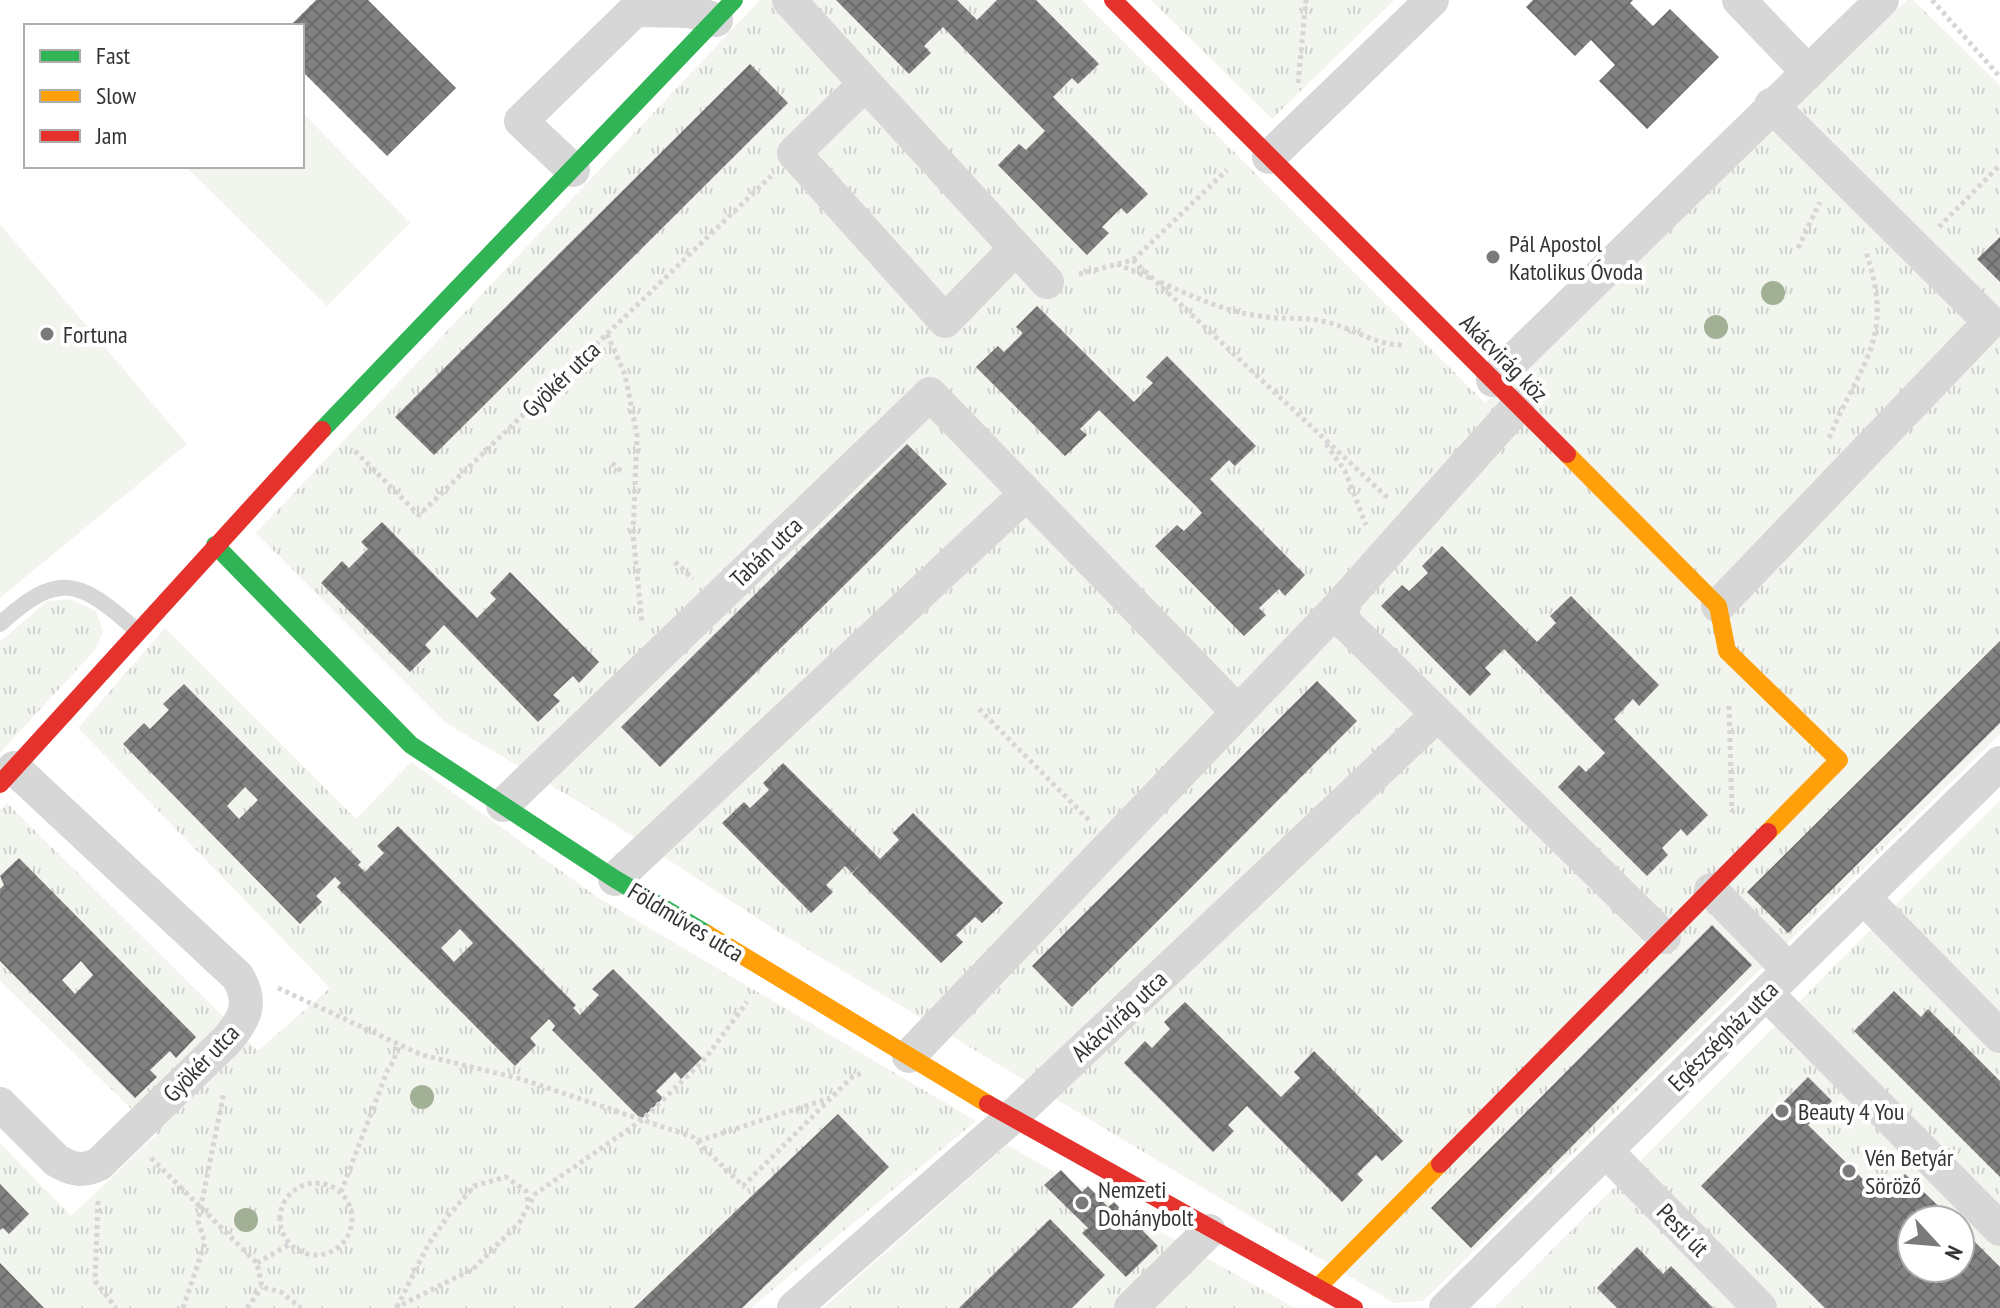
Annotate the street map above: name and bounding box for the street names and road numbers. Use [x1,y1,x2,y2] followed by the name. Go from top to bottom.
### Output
[1453,307,1555,409] street label: Akácvirág köz
[515,334,607,424] street label: Gyökér utca
[723,510,809,594] street label: Tabán utca
[622,875,750,969] street label: Földműves utca
[1065,964,1173,1068] street label: Akácvirág utca
[1661,974,1785,1098] street label: Egészségház utca
[156,1017,246,1109] street label: Gyökér utca
[1650,1197,1716,1263] street label: Pesti út

